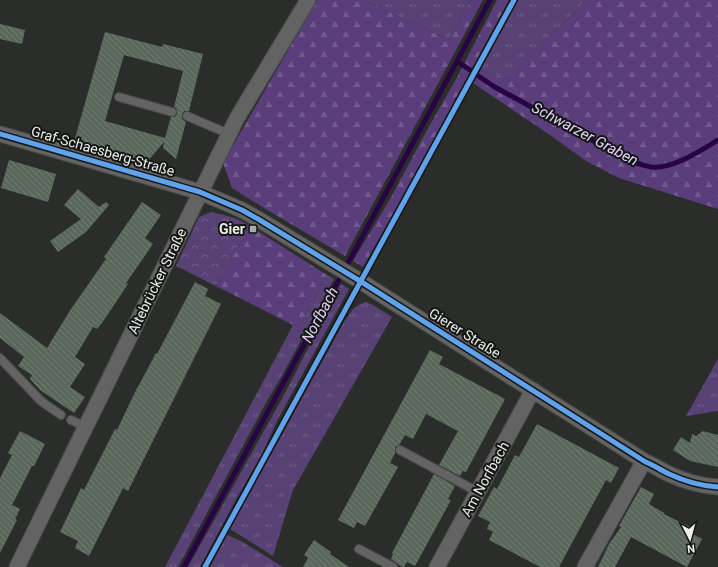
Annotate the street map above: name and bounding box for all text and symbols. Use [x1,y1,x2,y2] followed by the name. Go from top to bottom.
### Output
[529,98,641,170] water label: Schwarzer Graben
[29,123,177,179] street label: Graf-Schaesberg-Straße
[219,221,245,237] place label: Gier
[248,224,258,234] marker: Gier
[124,226,190,336] street label: Altebrücker Straße
[298,284,342,346] water label: Norfbach
[426,305,504,361] street label: Gierer Straße
[458,439,512,519] street label: Am Norfbach
[670,519,710,559] north arrow
[686,542,696,555] text: N

